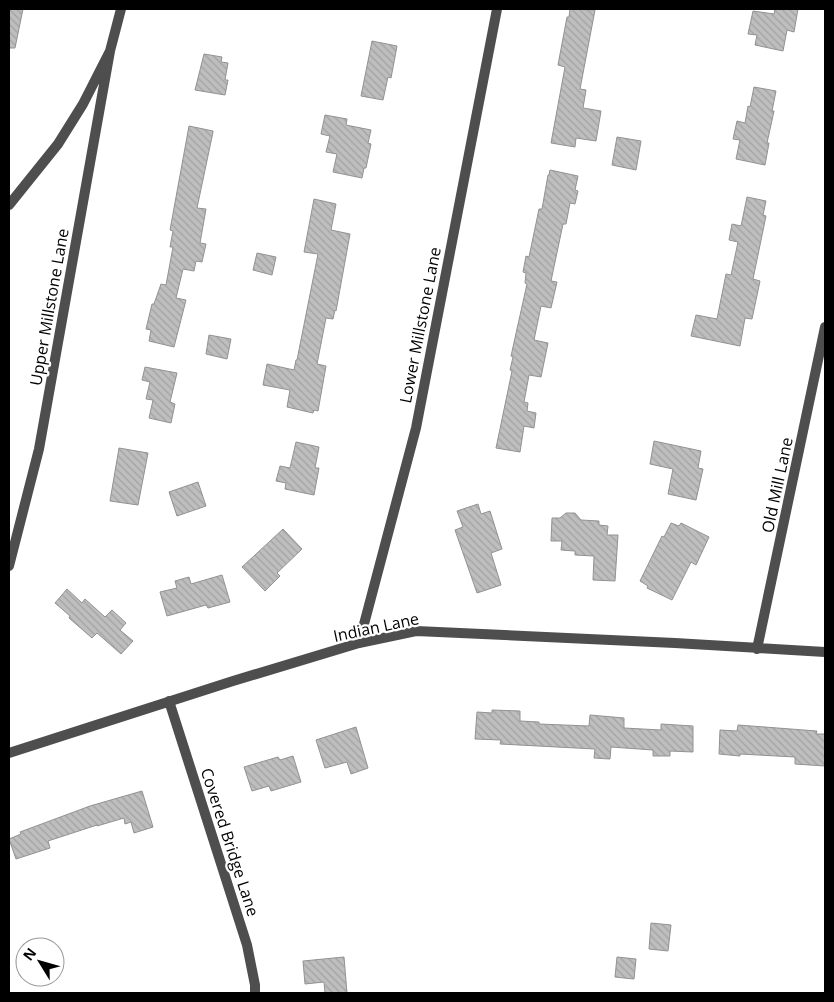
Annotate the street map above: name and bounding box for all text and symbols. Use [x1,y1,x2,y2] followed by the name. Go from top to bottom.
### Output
[24,227,74,387] street label: Upper Millstone Lane
[394,245,446,405] street label: Lower Millstone Lane
[756,435,798,535] street label: Old Mill Lane
[331,607,421,647] street label: Indian Lane
[196,765,264,919] street label: Covered Bridge Lane
[15,937,65,987] north arrow
[18,944,40,964] text: N

